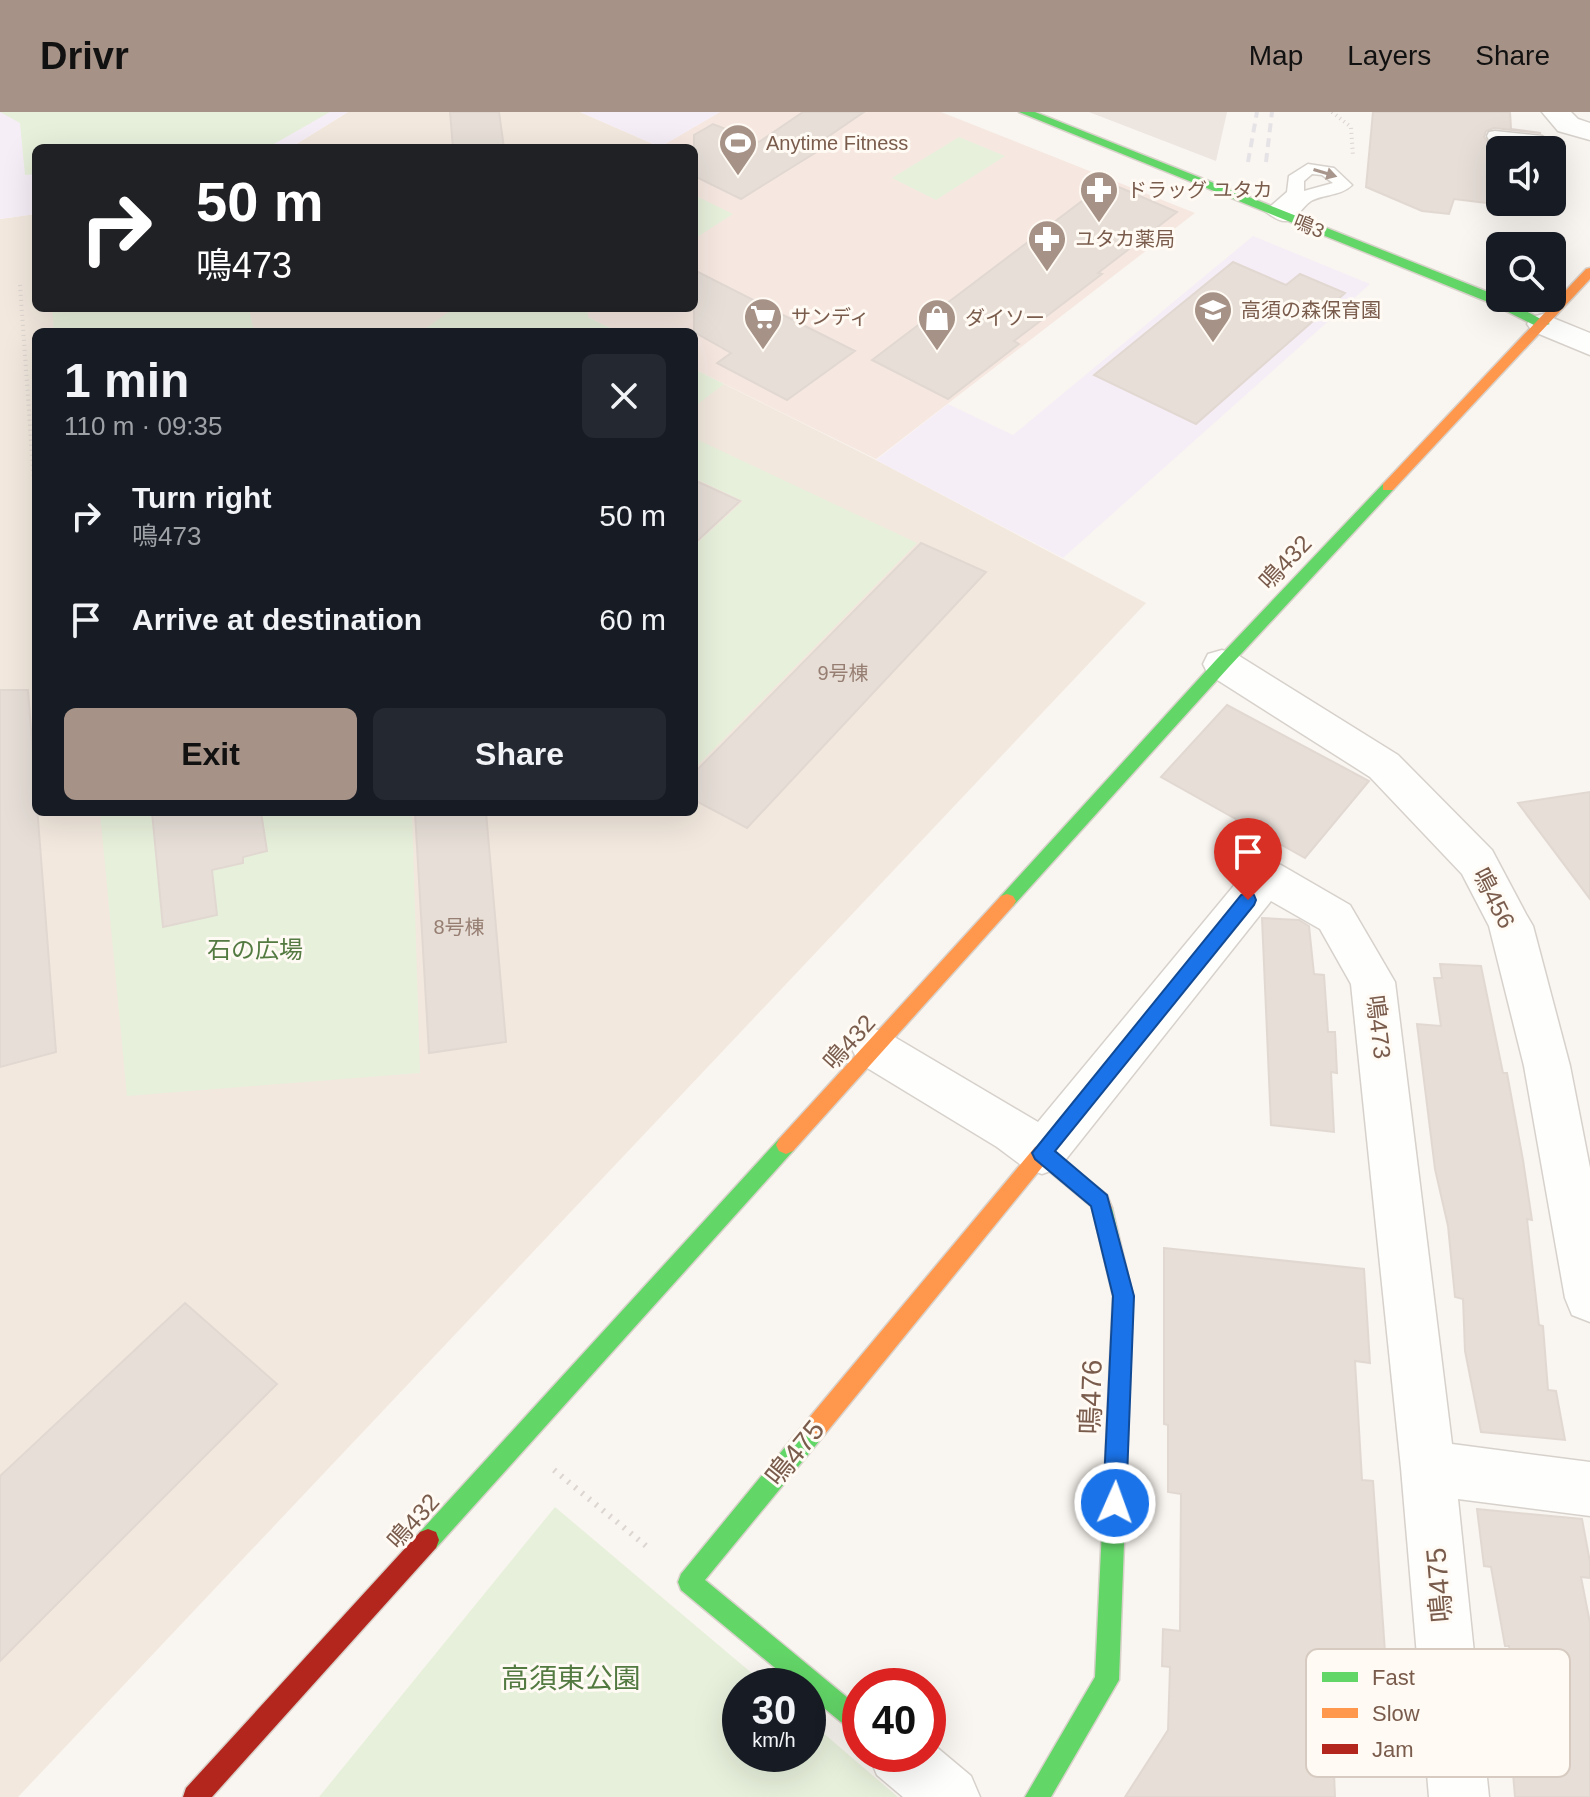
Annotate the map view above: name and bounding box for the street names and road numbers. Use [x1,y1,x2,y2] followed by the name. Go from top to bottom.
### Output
[1290,210,1328,242] street label: 鳴3
[1253,529,1317,595] street label: 鳴432
[1467,863,1521,933] street label: 鳴456
[1362,994,1396,1060] street label: 鳴473
[818,1009,880,1075] street label: 鳴432
[1074,1359,1108,1435] street label: 鳴476
[759,1414,831,1492] street label: 鳴475
[382,1488,444,1554] street label: 鳴432
[1420,1546,1458,1624] street label: 鳴475

